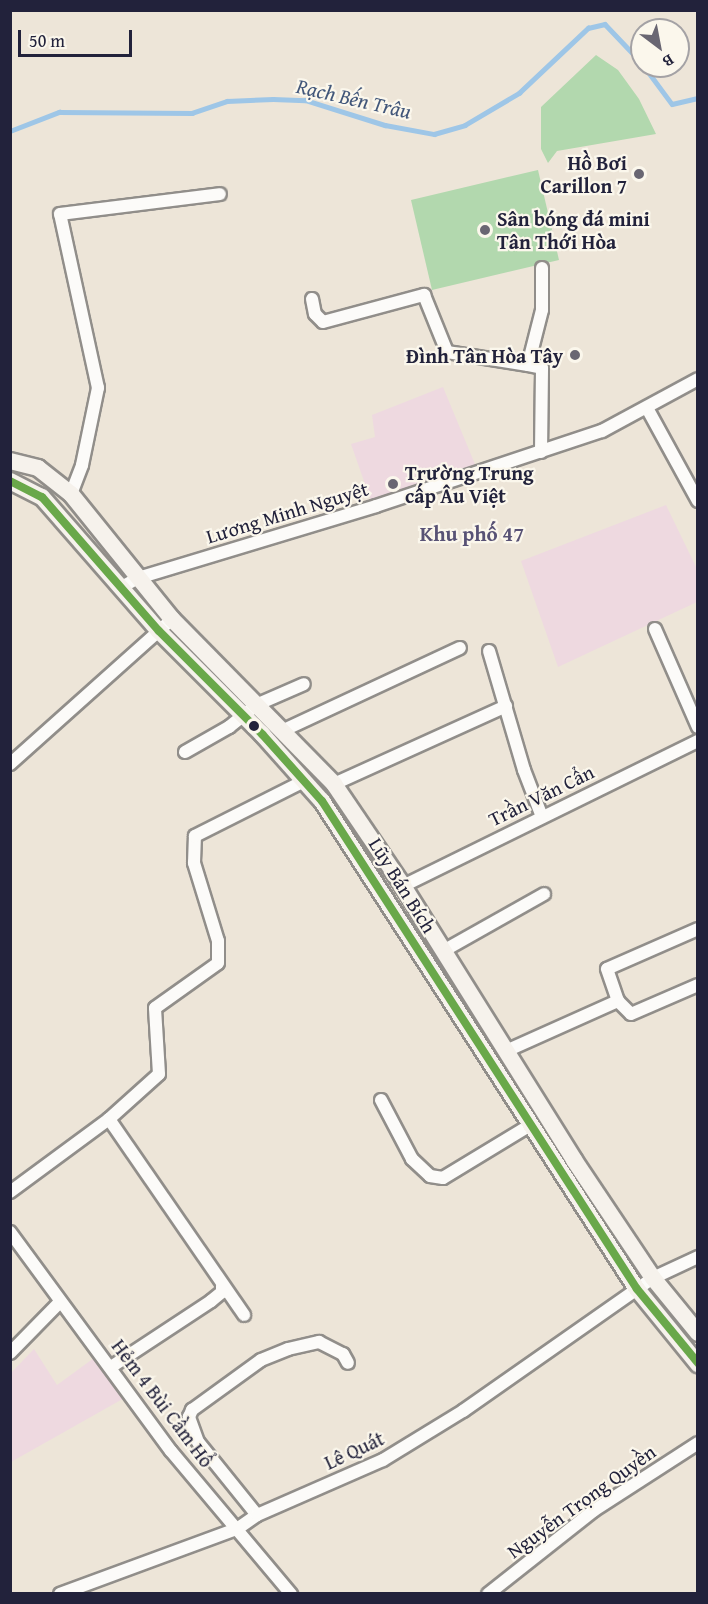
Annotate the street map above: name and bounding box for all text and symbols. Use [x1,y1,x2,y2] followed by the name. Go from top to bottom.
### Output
[21,18,135,56] scale bar
[630,18,690,78] north arrow
[29,27,65,54] text: 50 m
[658,49,679,74] text: B
[294,74,414,124] water label: Rạch Bến Trâu
[540,150,627,197] place label: Hồ Bơi Carillon 7
[632,167,646,181] marker: Hồ Bơi Carillon 7
[497,207,650,254] place label: Sân bóng đá mini Tân Thới Hòa
[478,223,492,237] marker: Sân bóng đá mini Tân Thới Hòa
[406,343,563,367] place label: Đình Tân Hòa Tây
[568,348,582,362] marker: Đình Tân Hòa Tây
[405,460,534,507] place label: Trường Trung cấp Âu Việt
[203,476,371,548] street label: Lương Minh Nguyệt
[386,477,400,491] marker: Trường Trung cấp Âu Việt
[420,521,524,547] district label: Khu phố 47
[248,720,260,732] unlabelled marker
[484,759,598,831] street label: Trần Văn Cẩn
[364,833,442,937] street label: Lũy Bán Bích
[107,1334,219,1472] street label: Hẻm 4 Bùi Cầm Hổ
[320,1426,388,1474] street label: Lê Quát
[502,1439,660,1563] street label: Nguyễn Trọng Quyền

